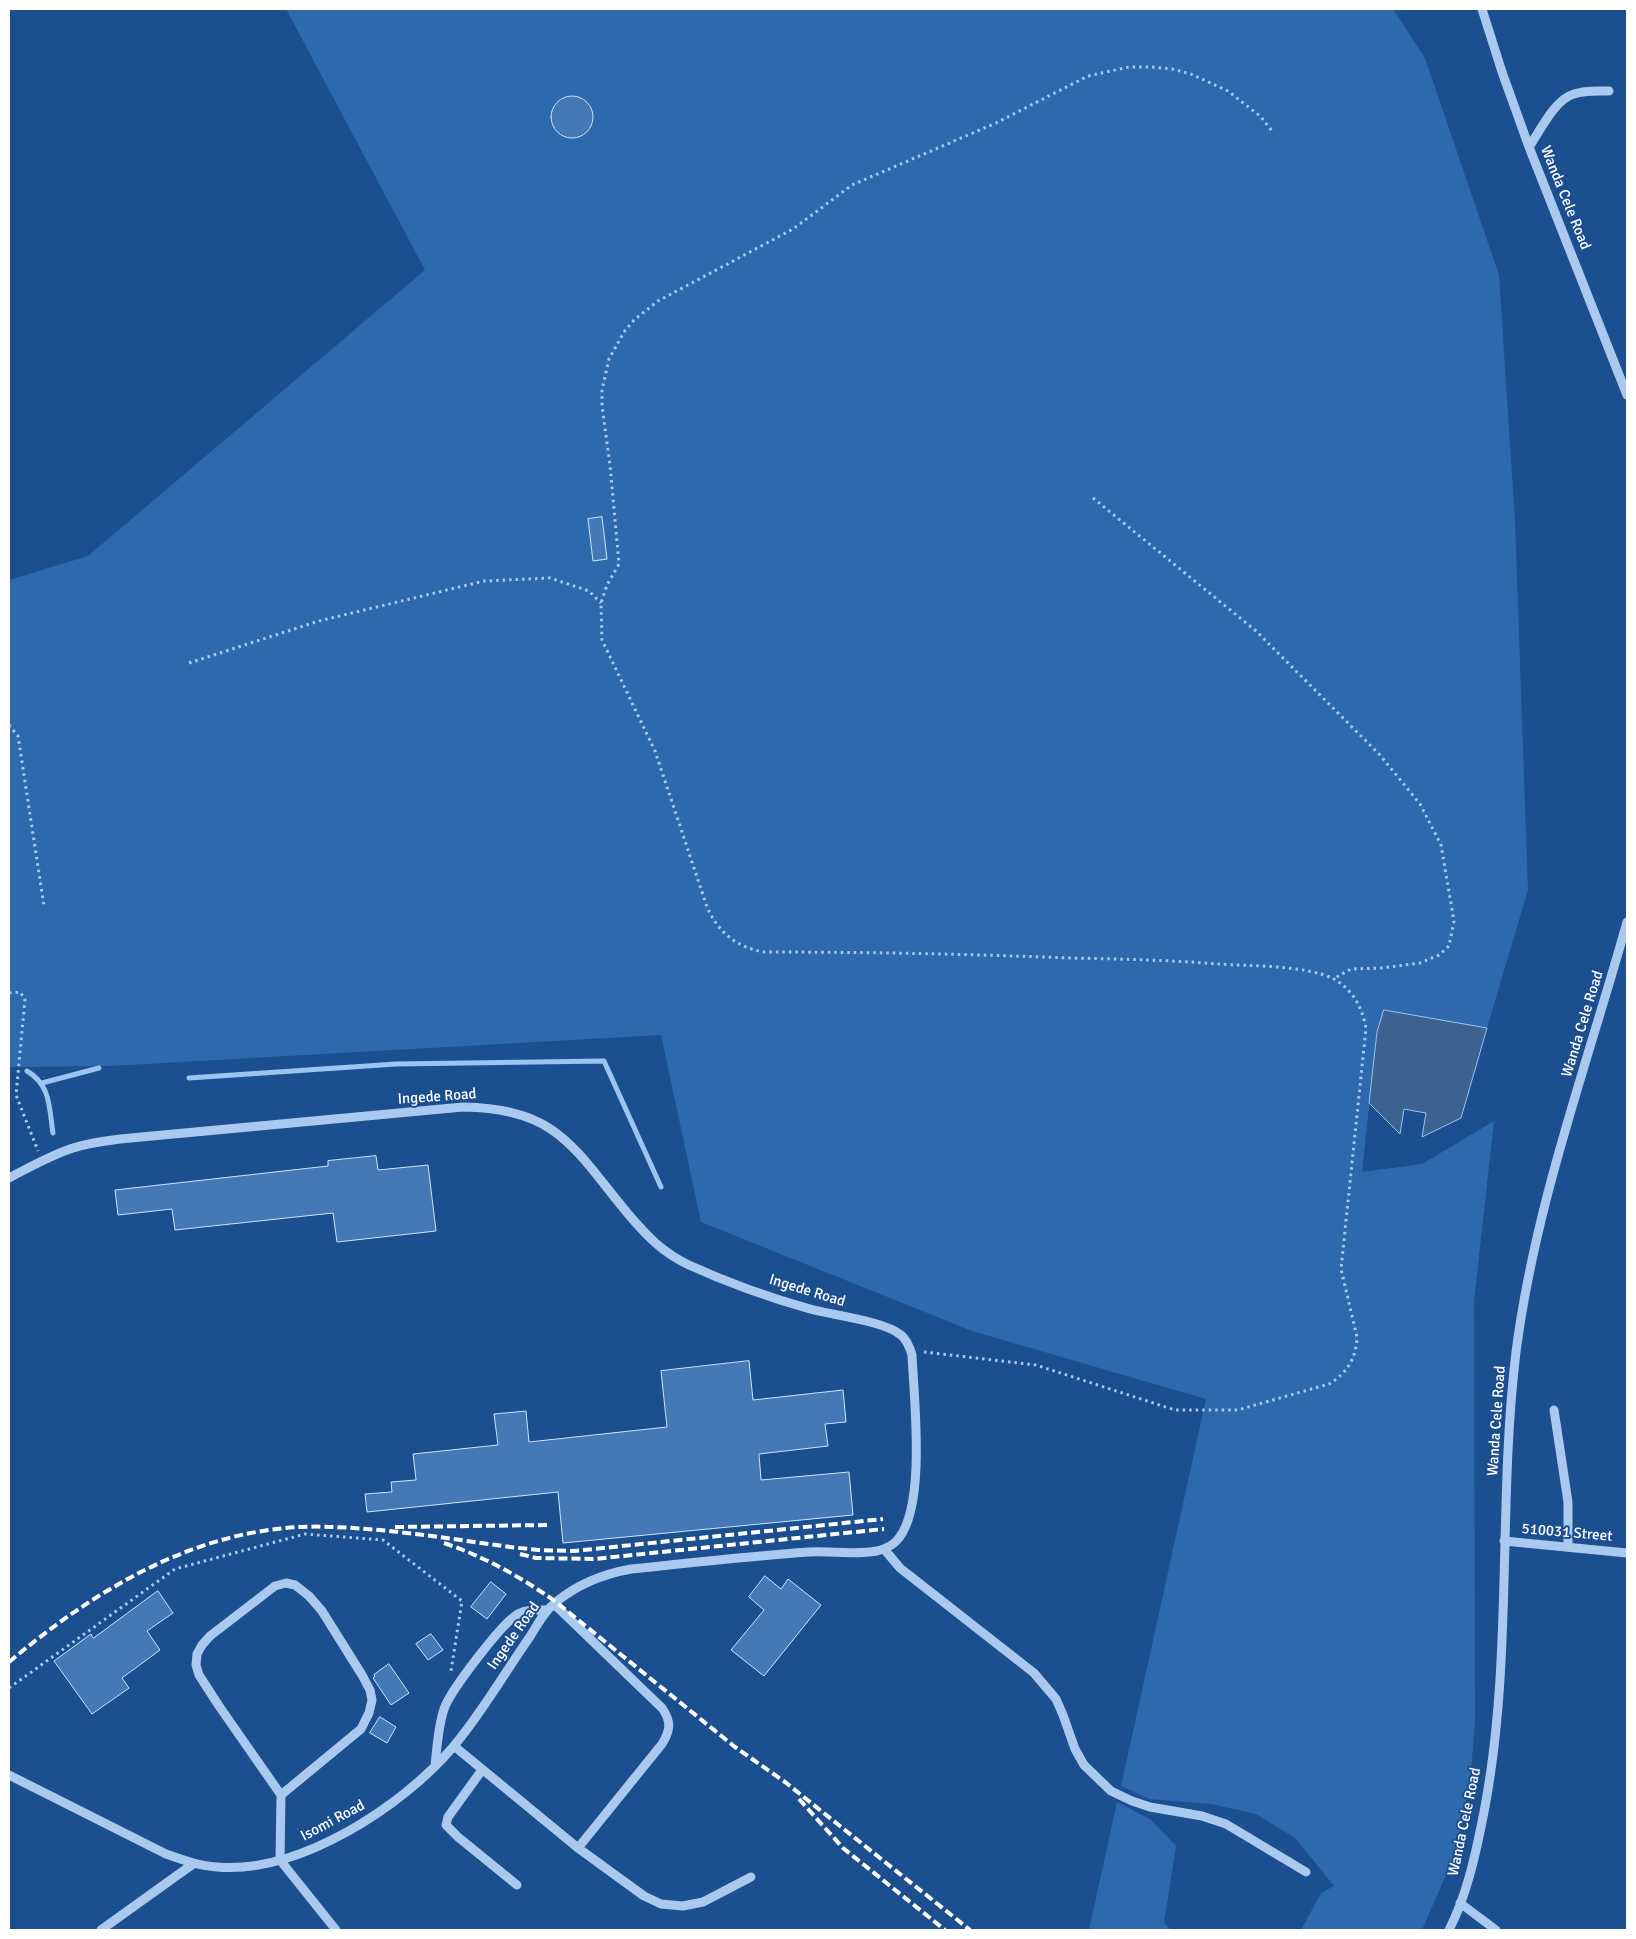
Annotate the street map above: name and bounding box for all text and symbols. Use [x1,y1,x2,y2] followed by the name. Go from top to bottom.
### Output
[1536,143,1594,253] street label: Wanda Cele Road
[1558,969,1608,1079] street label: Wanda Cele Road
[397,1085,477,1109] street label: Ingede Road
[767,1271,847,1311] street label: Ingede Road
[1484,1365,1510,1477] street label: Wanda Cele Road
[1521,1520,1613,1546] street label: 510031 Street
[484,1599,544,1673] street label: Ingede Road
[1445,1766,1485,1878] street label: Wanda Cele Road
[298,1797,368,1845] street label: Isomi Road

